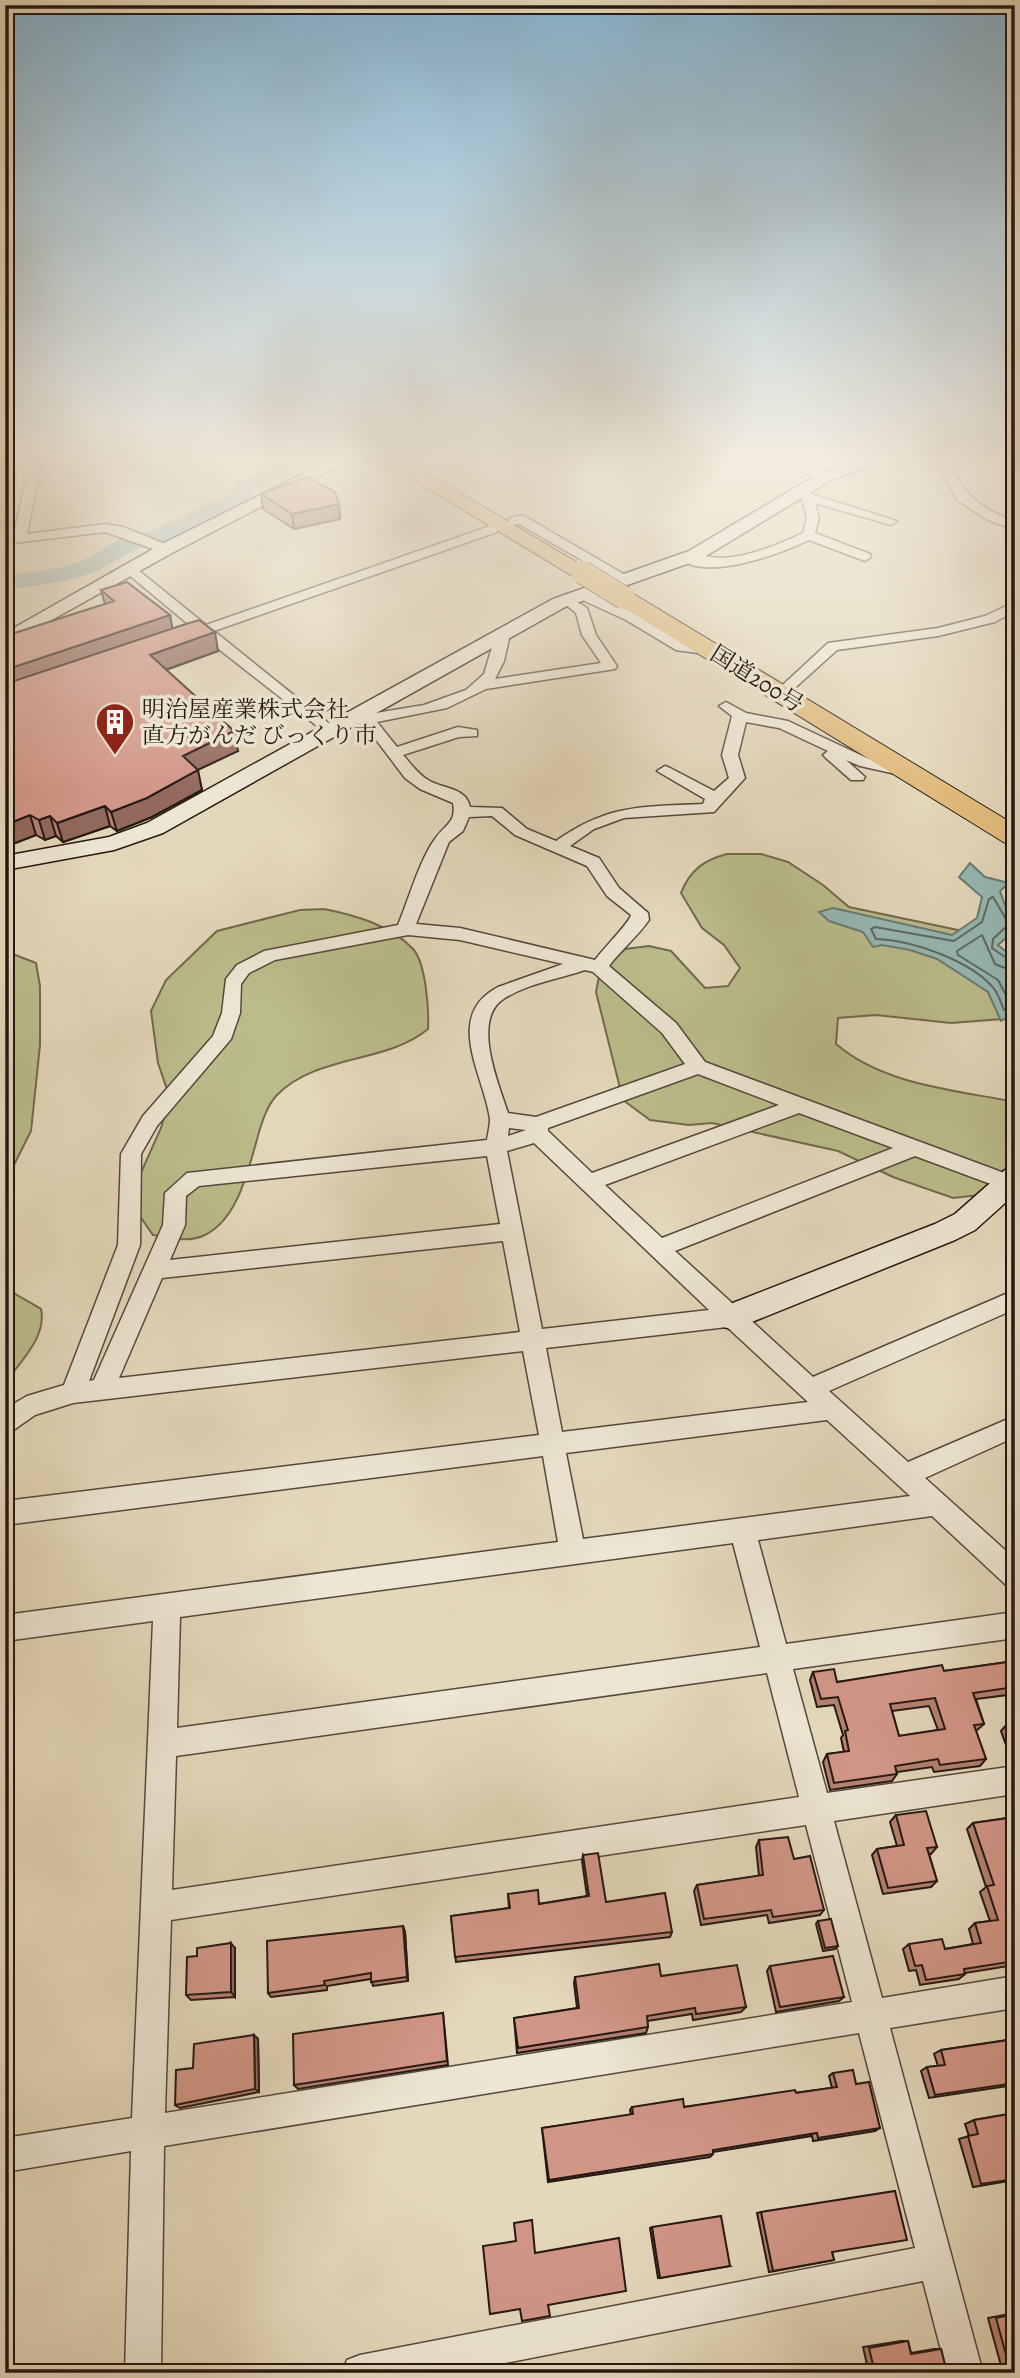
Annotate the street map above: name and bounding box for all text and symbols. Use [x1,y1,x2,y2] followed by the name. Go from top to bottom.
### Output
[704,638,810,720] street label: 国道200号
[142,694,377,751] place label: 明治屋産業株式会社 直方がんだ びっくり市
[94,701,136,756] building icon: 明治屋産業株式会社 直方がんだ びっくり市

